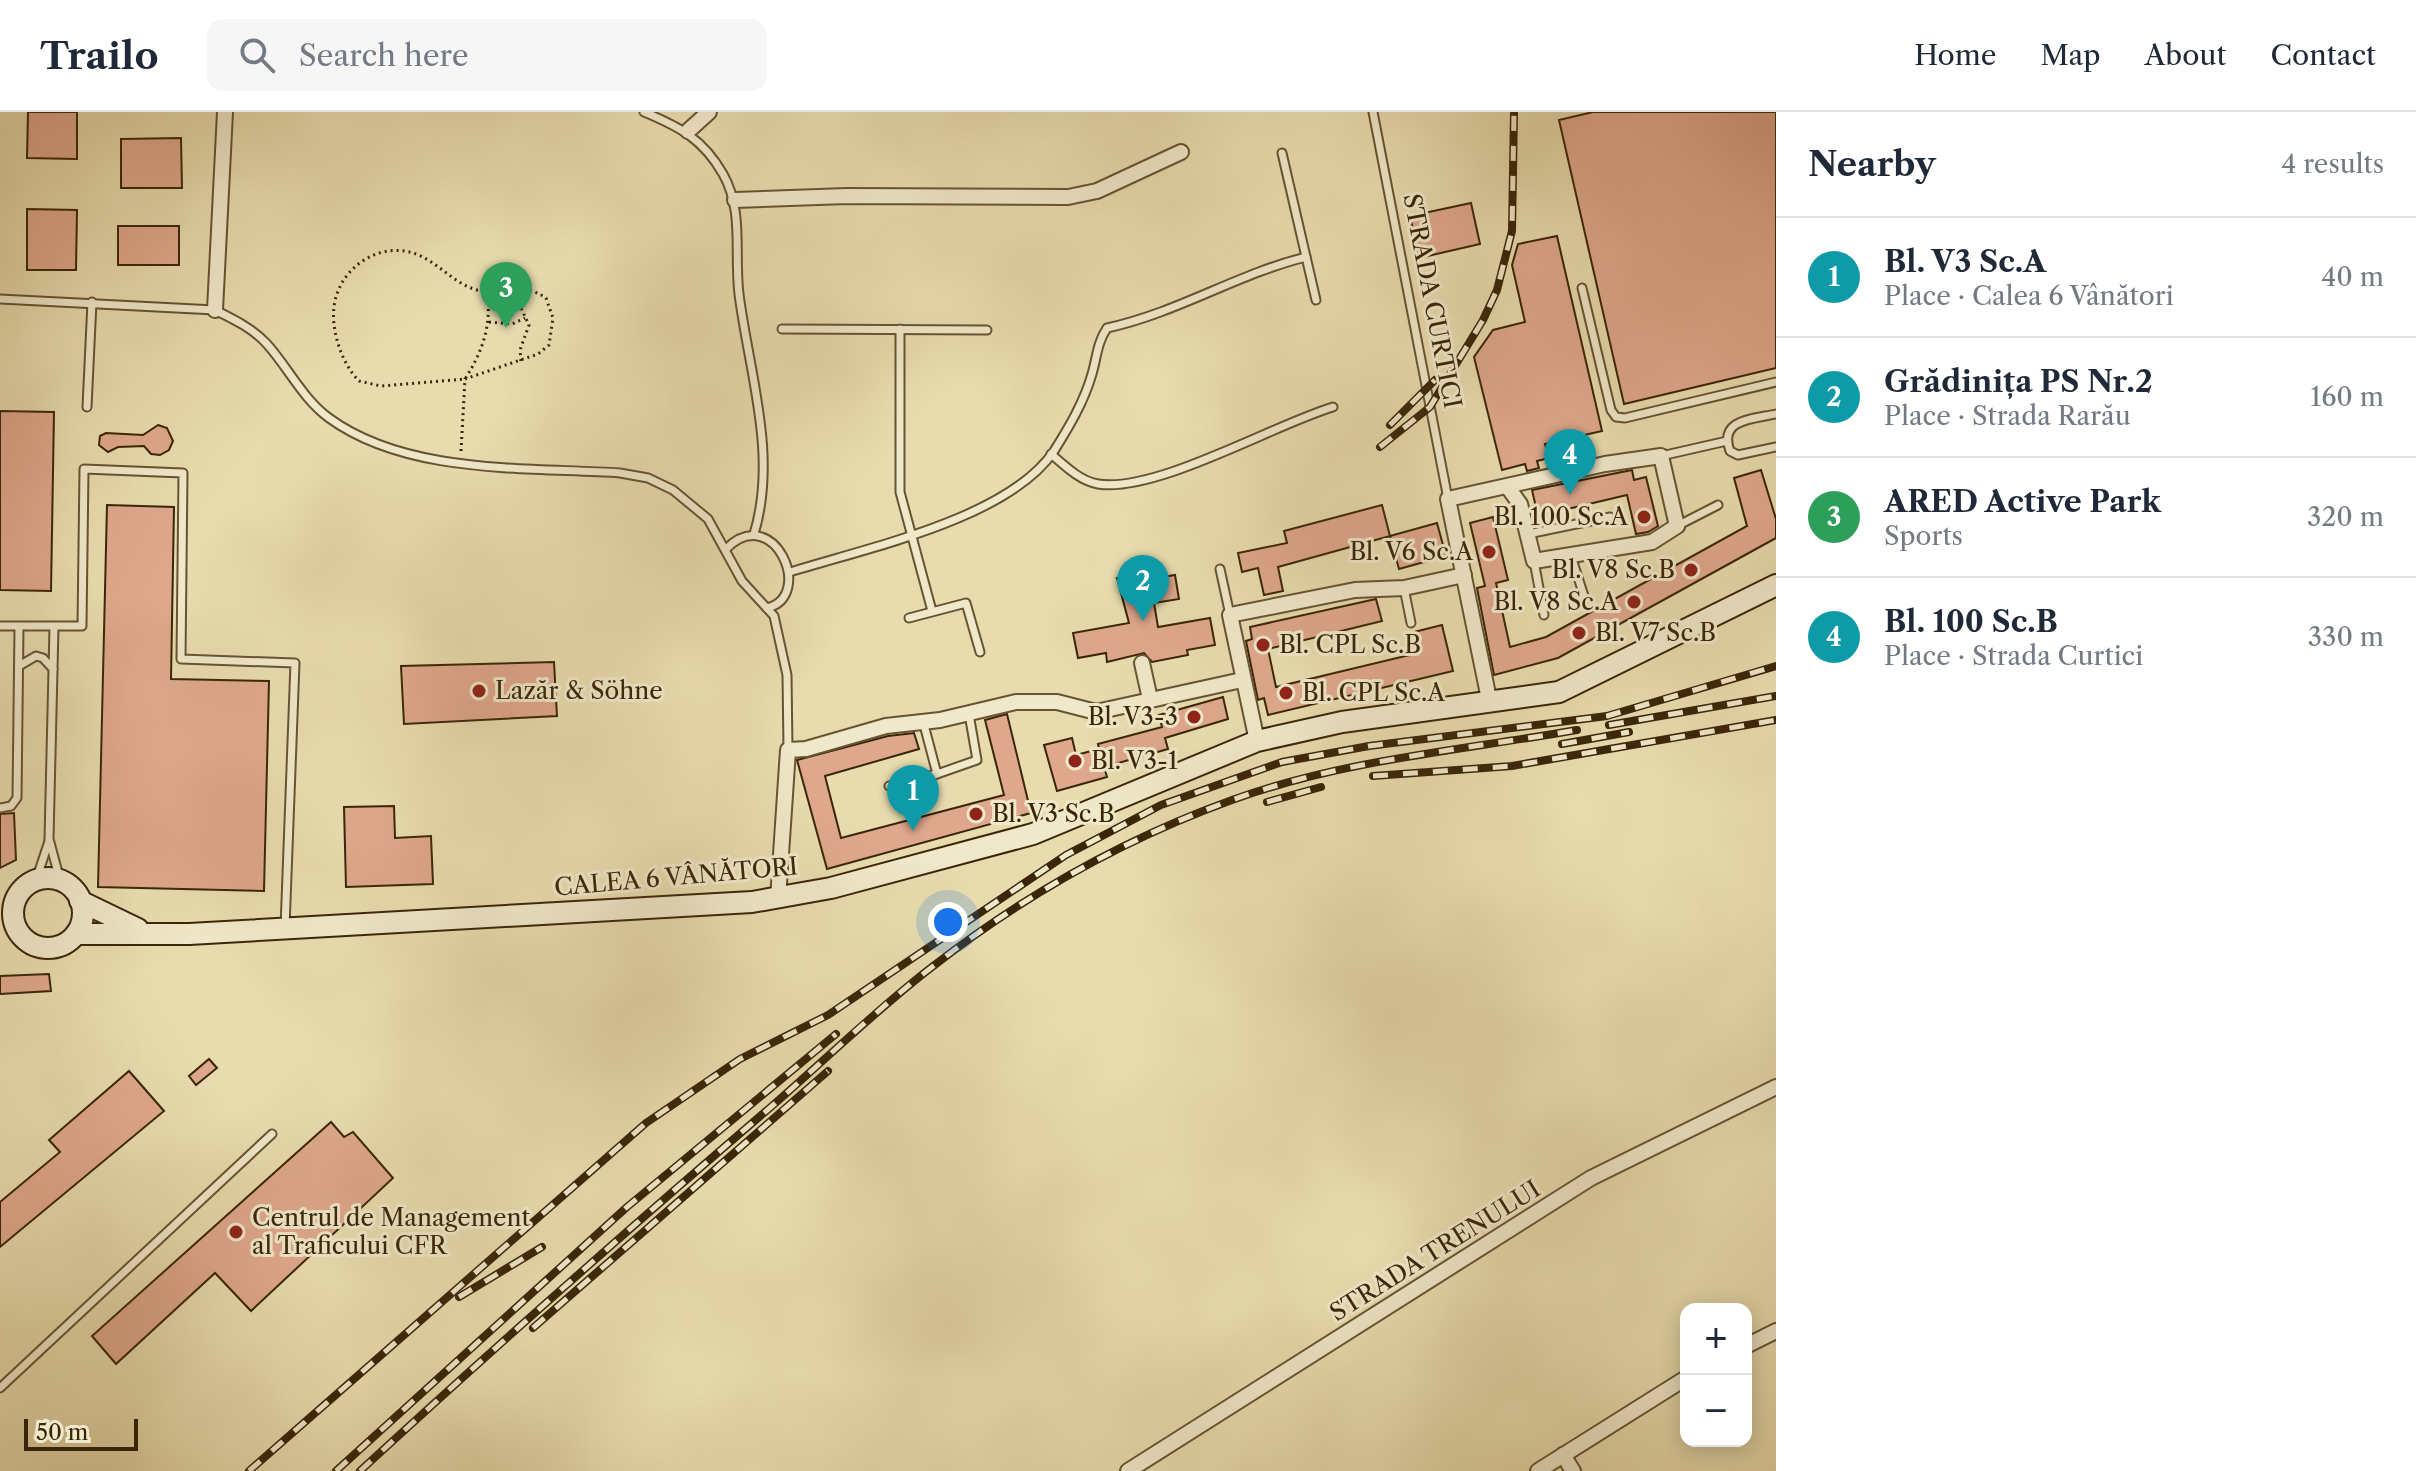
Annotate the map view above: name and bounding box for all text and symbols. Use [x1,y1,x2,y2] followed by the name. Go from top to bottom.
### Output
[207,19,767,91] search box
[40,32,159,79] text: Trailo
[235,33,279,77] icon: search
[299,37,469,74] text: Search here
[1914,38,1996,72] text: Home
[2040,38,2100,72] text: Map
[2144,38,2226,72] text: About
[2270,38,2376,72] text: Contact
[1808,143,1936,185] text: Nearby
[2281,148,2384,180] text: 4 results
[1397,191,1468,411] street label: STRADA CURTICI
[1884,243,2046,280] text: Bl. V3 Sc.A
[1828,261,1840,293] text: 1
[2321,261,2384,293] text: 40 m
[480,262,532,328] pin: 3
[1884,280,2174,312] text: Place · Calea 6 Vânători
[1884,363,2153,400] text: Grădinița PS Nr.2
[1826,381,1842,413] text: 2
[2310,381,2384,413] text: 160 m
[1884,400,2131,432] text: Place · Strada Rarău
[1544,429,1596,495] pin: 4
[1884,483,2161,520] text: ARED Active Park
[1827,501,1841,533] text: 3
[2307,501,2384,533] text: 320 m
[1494,502,1629,531] place label: Bl. 100 Sc.A
[1635,508,1653,526] marker: Bl. 100 Sc.A
[1884,520,1963,552] text: Sports
[1350,537,1474,566] place label: Bl. V6 Sc.A
[1480,543,1498,561] marker: Bl. V6 Sc.A
[1117,555,1169,621] pin: 2
[1552,555,1675,584] place label: Bl. V8 Sc.B
[1682,561,1700,579] marker: Bl. V8 Sc.B
[1494,587,1619,616] place label: Bl. V8 Sc.A
[1625,593,1643,611] marker: Bl. V8 Sc.A
[1884,603,2058,640] text: Bl. 100 Sc.B
[1595,618,1716,647] place label: Bl. V7 Sc.B
[1826,621,1842,653] text: 4
[2308,621,2384,653] text: 330 m
[1570,624,1588,642] marker: Bl. V7 Sc.B
[1279,630,1421,659] place label: Bl. CPL Sc.B
[1254,636,1272,654] marker: Bl. CPL Sc.B
[1884,640,2143,672] text: Place · Strada Curtici
[495,676,663,705] place label: Lazăr & Söhne
[1302,678,1446,707] place label: Bl. CPL Sc.A
[470,682,488,700] marker: Lazăr & Söhne
[1277,684,1295,702] marker: Bl. CPL Sc.A
[1088,702,1178,731] place label: Bl. V3-3
[1185,708,1203,726] marker: Bl. V3-3
[1091,746,1178,775] place label: Bl. V3-1
[1066,752,1084,770] marker: Bl. V3-1
[887,765,939,831] pin: 1
[992,799,1114,828] place label: Bl. V3 Sc.B
[967,805,985,823] marker: Bl. V3 Sc.B
[553,851,799,902] street label: CALEA 6 VÂNĂTORI
[928,902,968,942] your location
[1324,1174,1545,1327] street label: STRADA TRENULUI
[252,1203,531,1260] place label: Centrul de Management al Traficului CFR
[227,1223,245,1241] marker: Centrul de Management al Traficului CFR
[1680,1303,1752,1447] map controls
[1680,1303,1752,1375] button: +
[1680,1375,1752,1447] button: −
[24,1415,138,1451] scale bar
[36,1419,88,1446] text: 50 m

